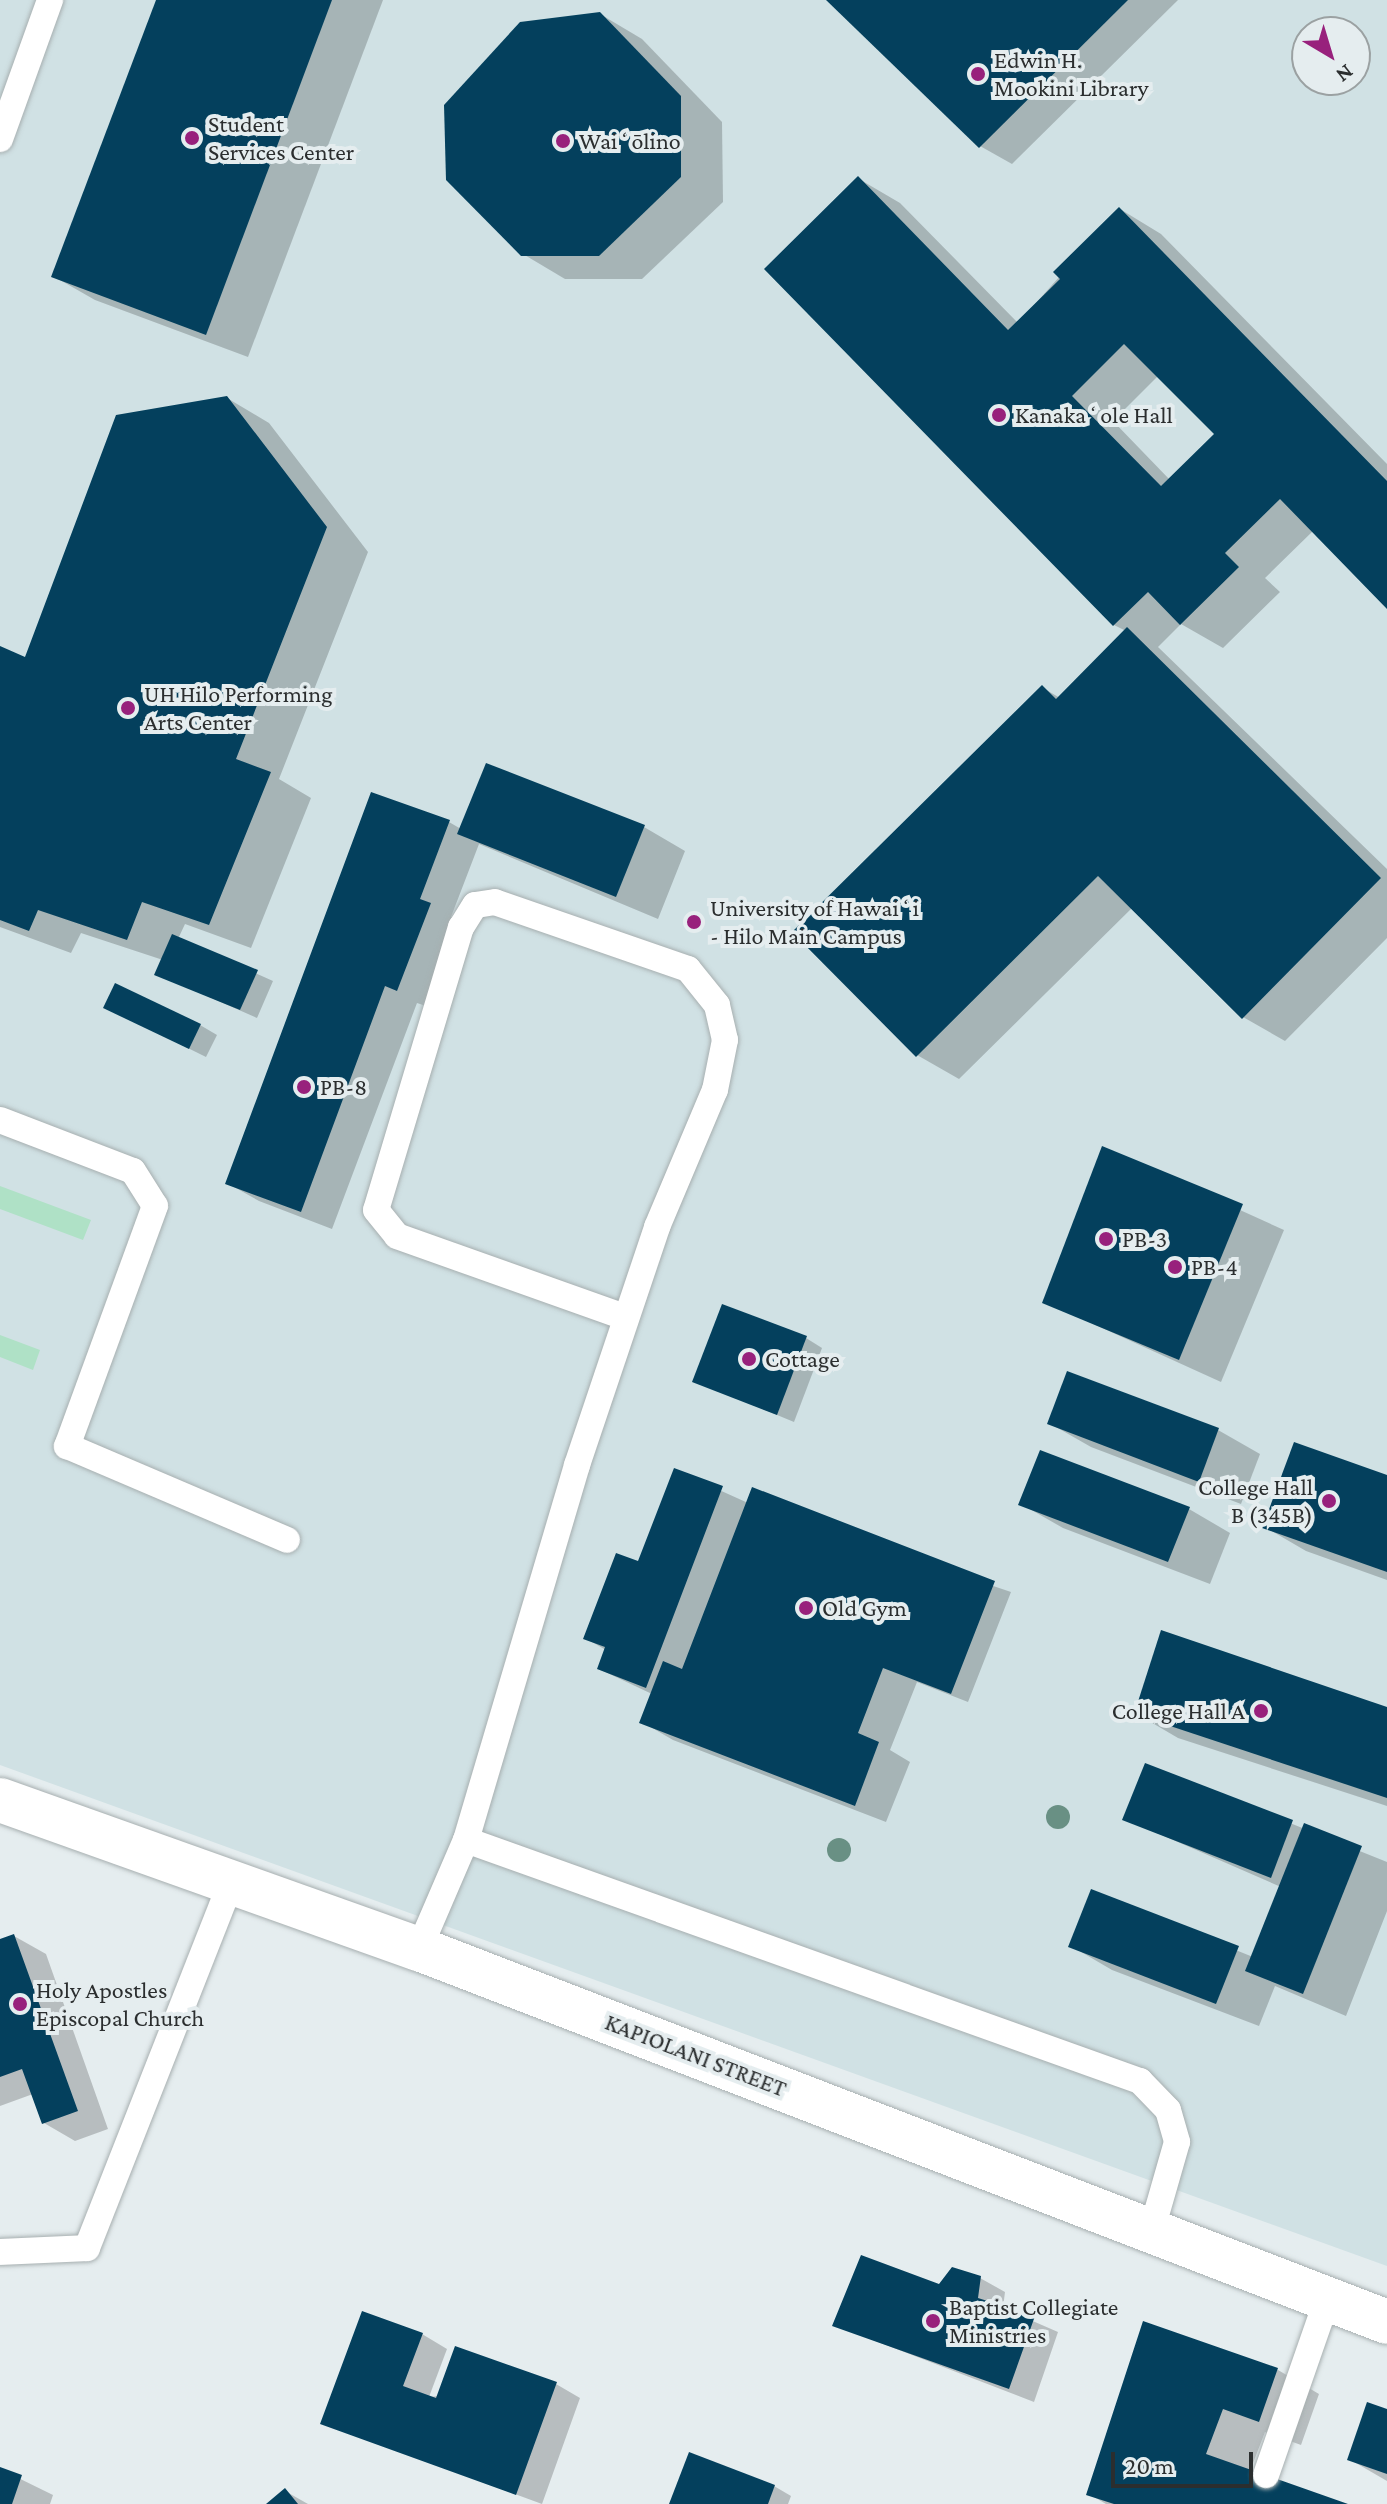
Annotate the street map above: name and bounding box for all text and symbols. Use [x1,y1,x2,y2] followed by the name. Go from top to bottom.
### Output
[1291,16,1371,96] north arrow
[994,46,1149,102] place label: Edwin H. Mookini Library
[1331,59,1358,88] text: N
[969,65,987,83] marker: Edwin H. Mookini Library
[208,110,354,166] place label: Student Services Center
[579,127,681,155] place label: Waiʻōlino
[183,129,201,147] marker: Student Services Center
[554,132,572,150] marker: Waiʻōlino
[1015,401,1173,429] place label: Kanakaʻole Hall
[990,406,1008,424] marker: Kanakaʻole Hall
[144,680,333,736] place label: UH Hilo Performing Arts Center
[119,699,137,717] marker: UH Hilo Performing Arts Center
[710,894,919,950] place label: University of Hawaiʻi - Hilo Main Campus
[685,913,703,931] marker: University of Hawaiʻi - Hilo Main Campus
[320,1073,367,1101] place label: PB-8
[295,1078,313,1096] marker: PB-8
[1122,1225,1167,1253] place label: PB-3
[1097,1230,1115,1248] marker: PB-3
[1191,1253,1238,1281] place label: PB-4
[1166,1258,1184,1276] marker: PB-4
[765,1345,840,1373] place label: Cottage
[740,1350,758,1368] marker: Cottage
[1198,1473,1313,1529] place label: College Hall B (345B)
[1320,1492,1338,1510] marker: College Hall B (345B)
[822,1594,907,1622] place label: Old Gym
[797,1599,815,1617] marker: Old Gym
[1112,1697,1245,1725] place label: College Hall A
[1252,1702,1270,1720] marker: College Hall A
[36,1976,204,2032] place label: Holy Apostles Episcopal Church
[11,1995,29,2013] marker: Holy Apostles Episcopal Church
[601,2007,791,2103] street label: KAPIOLANI STREET
[949,2293,1118,2349] place label: Baptist Collegiate Ministries
[924,2312,942,2330] marker: Baptist Collegiate Ministries
[1115,2436,1257,2486] scale bar
[1125,2452,1174,2479] text: 20 m

